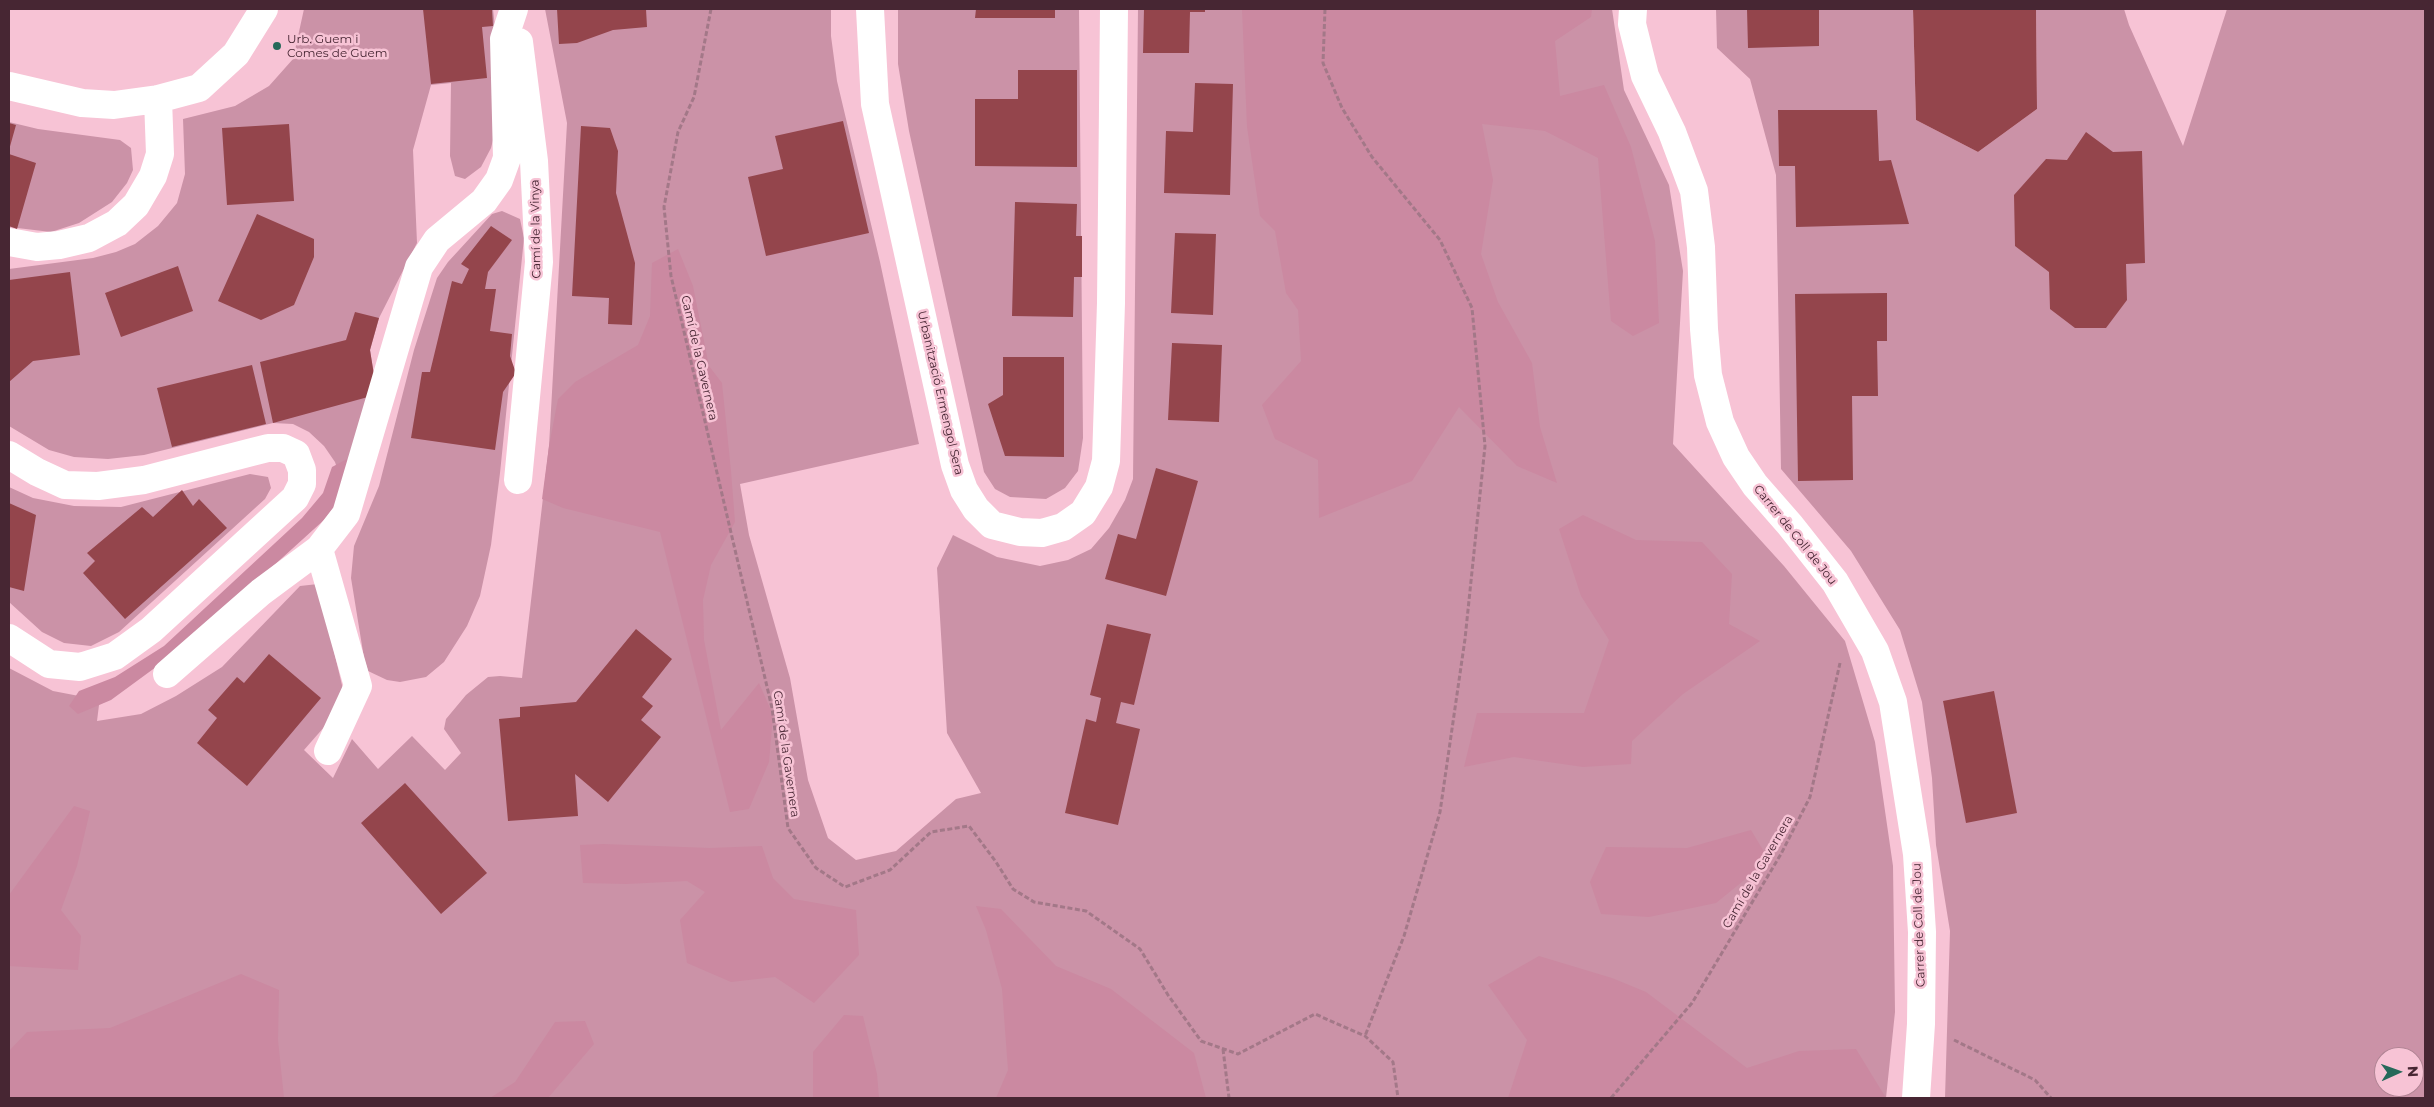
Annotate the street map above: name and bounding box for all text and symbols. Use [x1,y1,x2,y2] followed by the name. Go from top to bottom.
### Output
[287,32,388,60] place label: Urb. Guem i Comes de Guem
[271,40,283,52] marker: Urb. Guem i Comes de Guem
[528,179,544,279] street label: Camí de la Vinya
[678,294,720,422] street label: Camí de la Gavernera
[914,309,966,477] street label: Urbanització Ermengol Sera
[1750,482,1840,588] street label: Carrer de Coll de Jou
[770,690,802,818] street label: Camí de la Gavernera
[1720,813,1796,931] street label: Camí de la Gavernera
[1910,863,1928,987] street label: Carrer de Coll de Jou
[2374,1047,2424,1097] north arrow
[2404,1066,2422,1077] text: N

